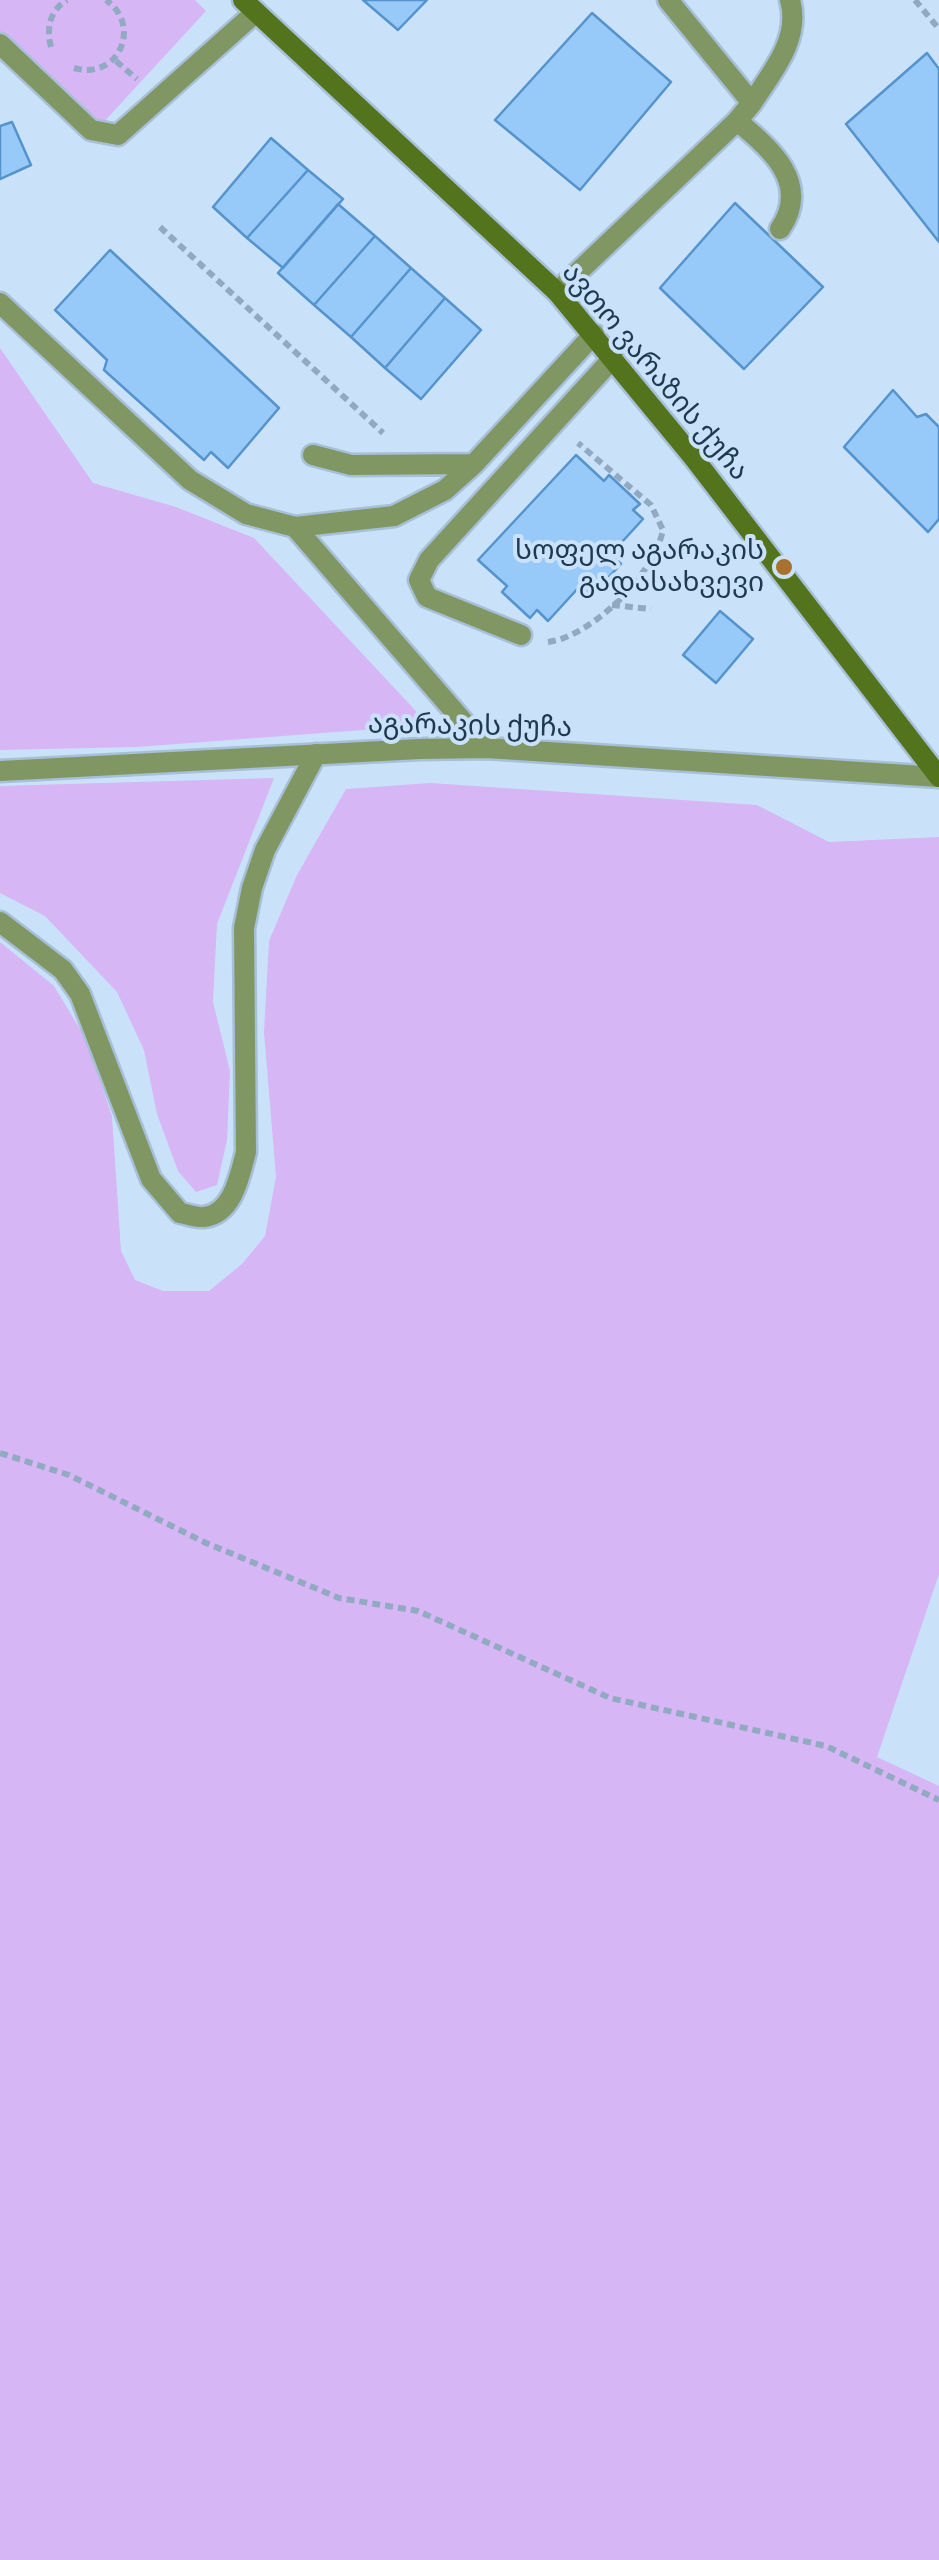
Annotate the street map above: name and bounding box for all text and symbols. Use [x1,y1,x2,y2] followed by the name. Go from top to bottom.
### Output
[554,257,756,487] street label: ავთო ვარაზის ქუჩა
[515,534,764,600] place label: სოფელ აგარაკის გადასახვევი
[773,556,795,578] marker: სოფელ აგარაკის გადასახვევი
[368,707,572,745] street label: აგარაკის ქუჩა

